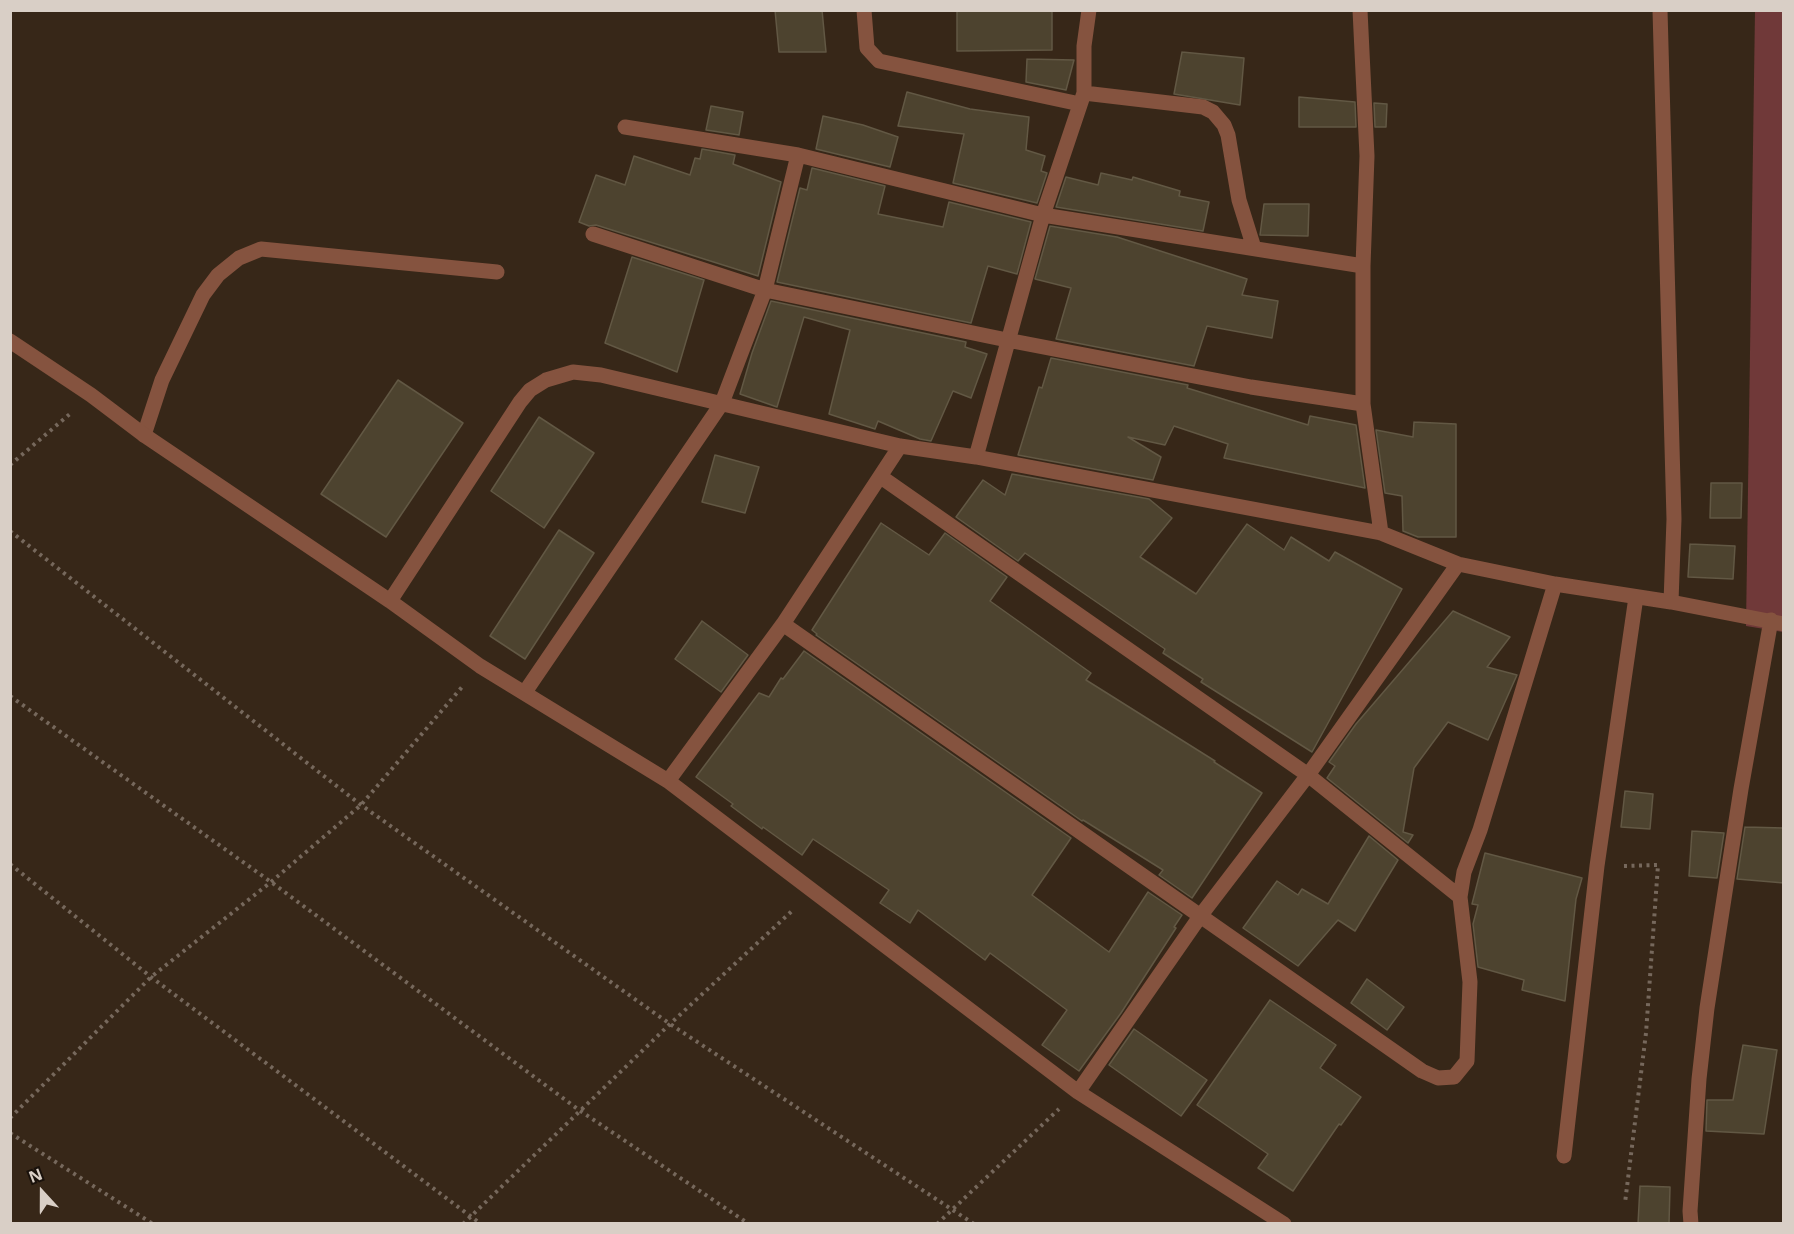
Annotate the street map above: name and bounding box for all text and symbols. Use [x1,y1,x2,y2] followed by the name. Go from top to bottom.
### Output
[12,1162,72,1222] north arrow
[26,1163,46,1188] text: N

